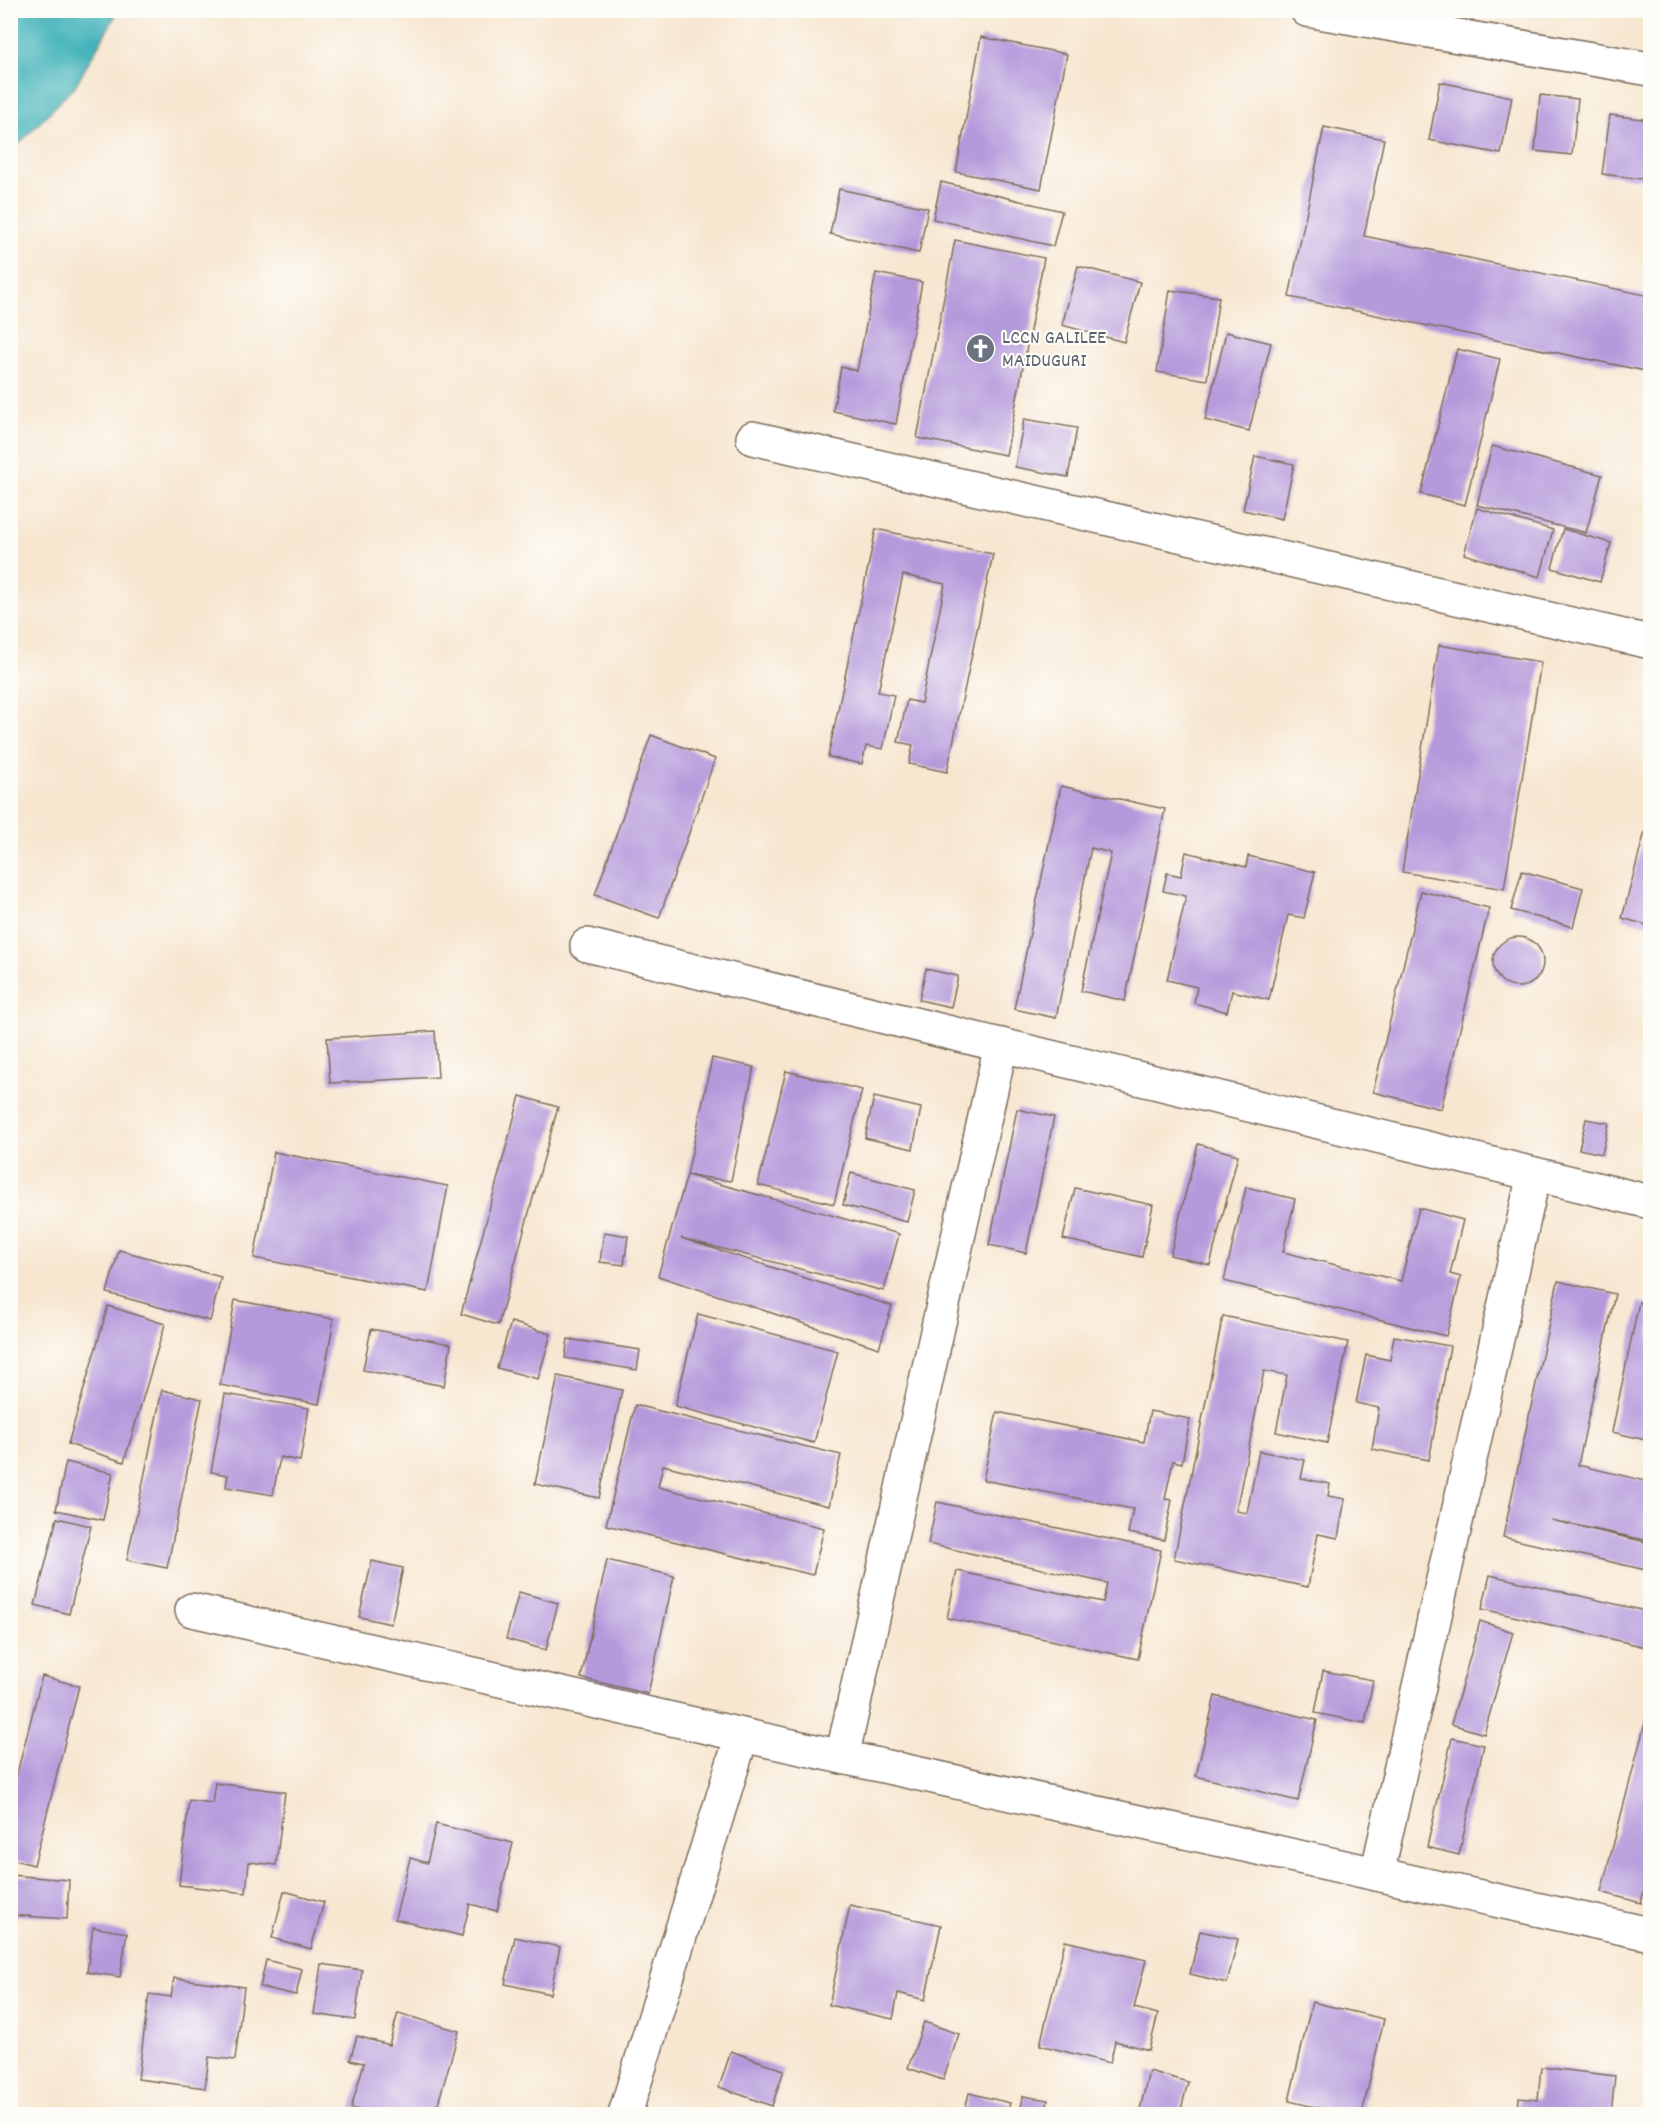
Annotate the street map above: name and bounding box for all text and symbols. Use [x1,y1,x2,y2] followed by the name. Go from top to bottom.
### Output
[1002,325,1106,376] place label: LCCN GALILEE MAIDUGURI
[965,332,997,364] church icon: LCCN GALILEE MAIDUGURI

